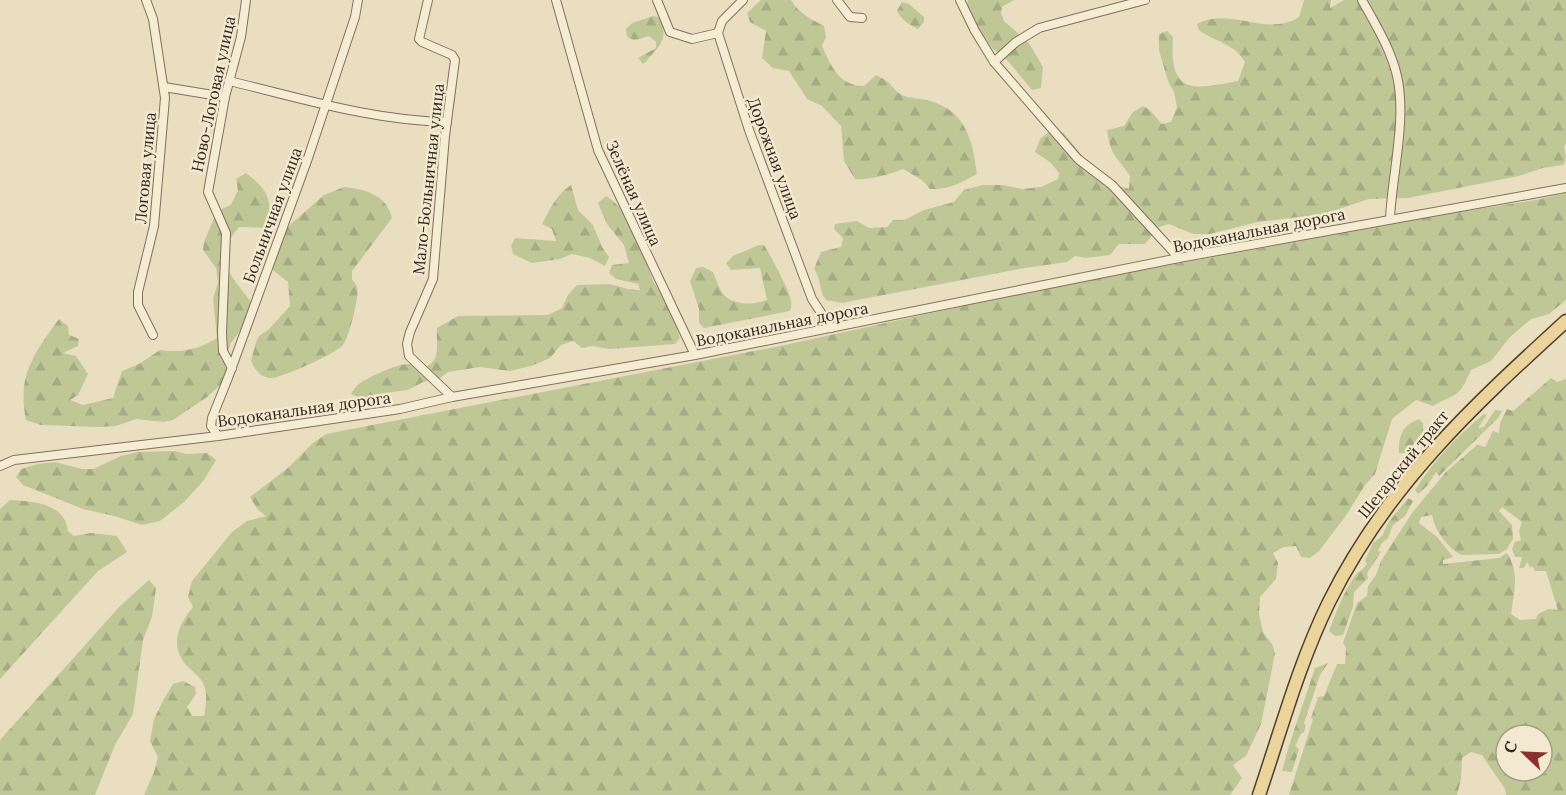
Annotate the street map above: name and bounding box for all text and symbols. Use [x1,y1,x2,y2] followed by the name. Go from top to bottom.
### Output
[187,14,239,174] street label: Ново-Логовая улица
[408,82,448,276] street label: Мало-Больничная улица
[744,94,806,222] street label: Дорожная улица
[130,111,160,225] street label: Логовая улица
[602,137,666,249] street label: Зелёная улица
[238,144,306,286] street label: Больничная улица
[1171,203,1347,257] street label: Водоканальная дорога
[694,297,870,351] street label: Водоканальная дорога
[216,387,392,431] street label: Водоканальная дорога
[1353,406,1453,522] street label: Шегарский тракт
[1494,723,1554,783] north arrow
[1499,738,1522,756] text: С

